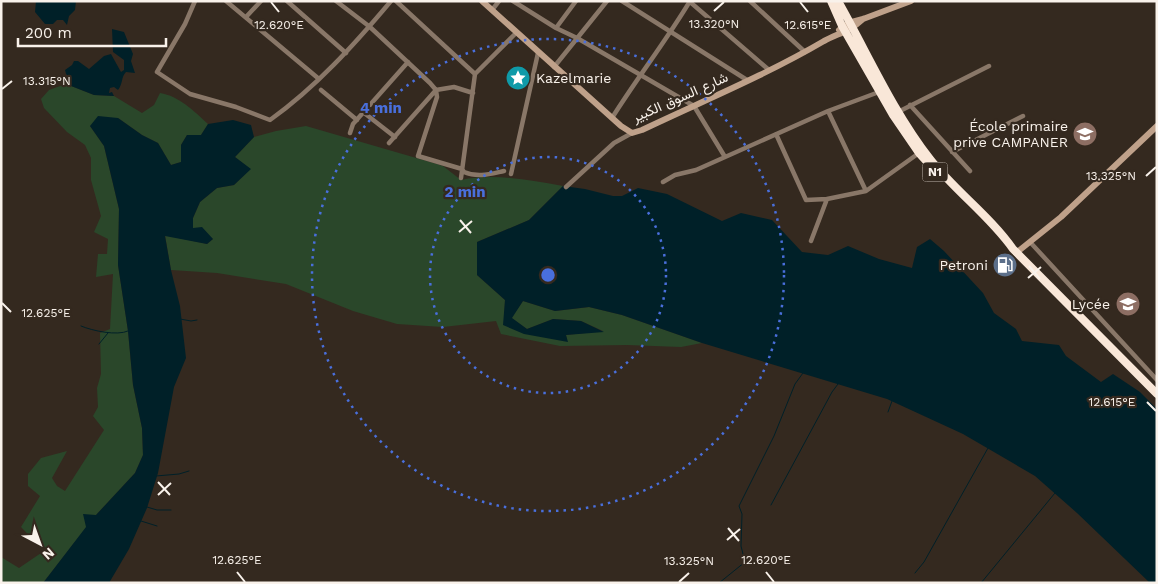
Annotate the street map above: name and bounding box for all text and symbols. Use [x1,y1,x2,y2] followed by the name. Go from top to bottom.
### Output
[18,15,165,47] scale bar
[689,17,739,31] text: 13.320°N
[254,18,304,32] text: 12.620°E
[785,18,832,32] text: 12.615°E
[25,24,72,42] text: 200 m
[505,65,531,91] place icon: Kazelmarie
[629,69,732,128] street label: شارع السوق الكبير
[536,70,611,86] place label: Kazelmarie
[23,74,71,88] text: 13.315°N
[360,99,402,117] text: 4 min
[953,118,1068,150] place label: École primaire prive CAMPANER
[1072,121,1098,147] school or university icon: École primaire prive CAMPANER
[922,162,948,182] road number: N1
[1086,169,1136,183] text: 13.325°N
[444,183,486,201] text: 2 min
[992,252,1018,278] fuel station icon: Petroni
[940,257,988,273] place label: Petroni
[539,266,557,284] centre of rings
[1115,291,1141,317] school or university icon: Lycée
[1072,296,1110,312] place label: Lycée
[21,306,71,320] text: 12.625°E
[1089,395,1136,409] text: 12.615°E
[15,519,65,569] north arrow
[39,544,58,563] text: N
[212,553,262,567] text: 12.625°E
[741,553,791,567] text: 12.620°E
[664,554,714,568] text: 13.325°N

